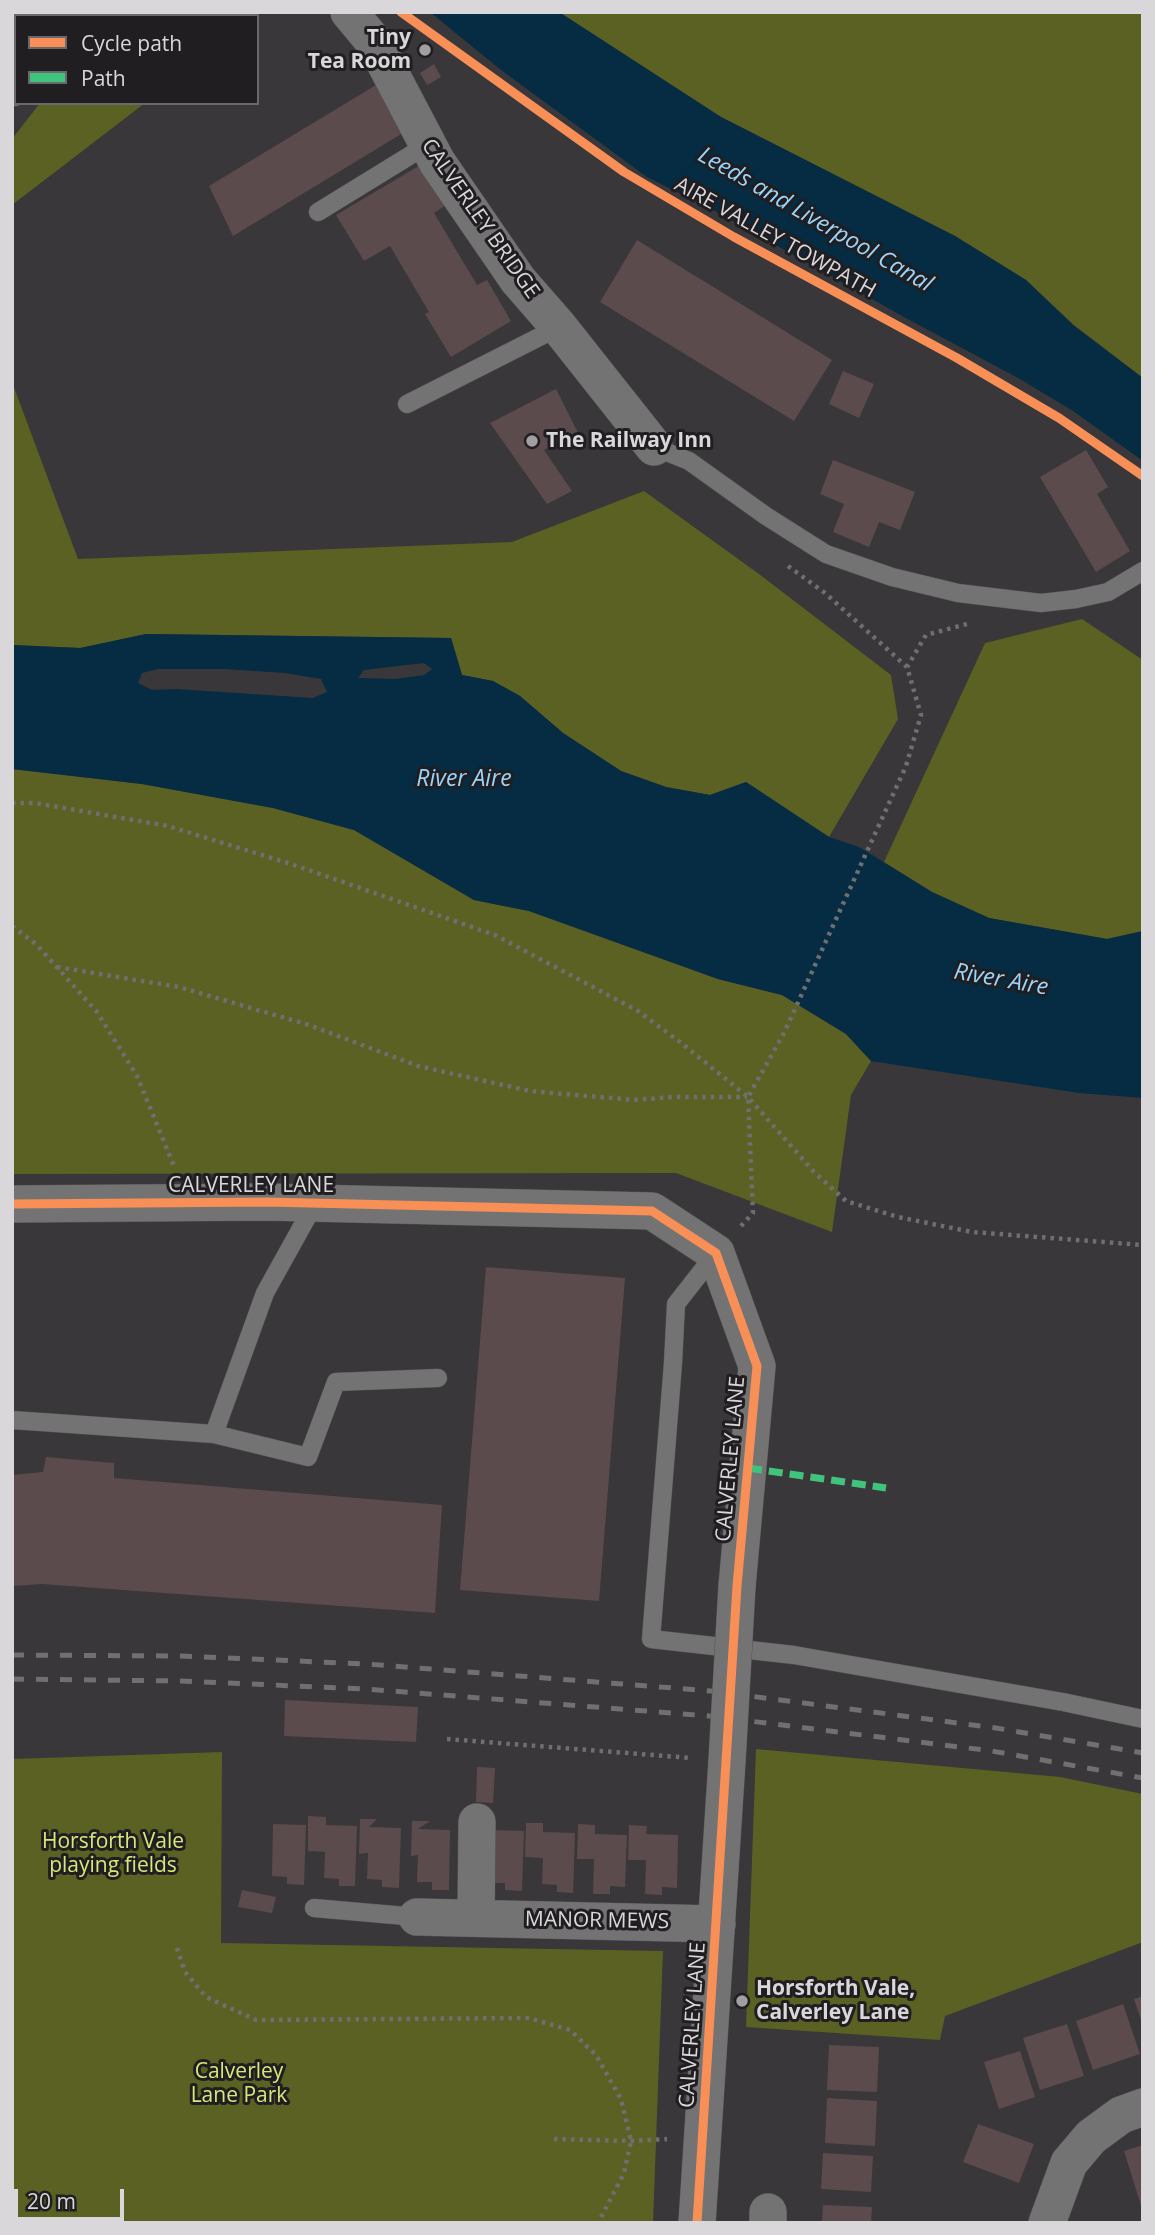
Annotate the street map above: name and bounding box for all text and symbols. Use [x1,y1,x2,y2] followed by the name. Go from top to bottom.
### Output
[14,14,259,105] legend
[308,25,411,75] place label: Tiny Tea Room
[81,29,182,57] text: Cycle path
[417,42,433,58] marker: Tiny Tea Room
[81,64,126,92] text: Path
[415,134,545,304] street label: CALVERLEY BRIDGE
[693,142,937,298] water label: Leeds and Liverpool Canal
[670,172,880,304] street label: AIRE VALLEY TOWPATH
[546,428,712,454] place label: The Railway Inn
[524,433,540,449] marker: The Railway Inn
[416,765,512,793] water label: River Aire
[952,958,1050,1002] water label: River Aire
[168,1173,334,1199] street label: CALVERLEY LANE
[711,1375,751,1543] street label: CALVERLEY LANE
[42,1829,184,1879] park label: Horsforth Vale playing fields
[525,1907,669,1935] street label: MANOR MEWS
[675,1941,711,2109] street label: CALVERLEY LANE
[756,1976,915,2026] place label: Horsforth Vale, Calverley Lane
[734,1993,750,2009] marker: Horsforth Vale, Calverley Lane
[191,2059,287,2109] park label: Calverley Lane Park
[18,2176,128,2220] scale bar
[27,2187,76,2215] text: 20 m

